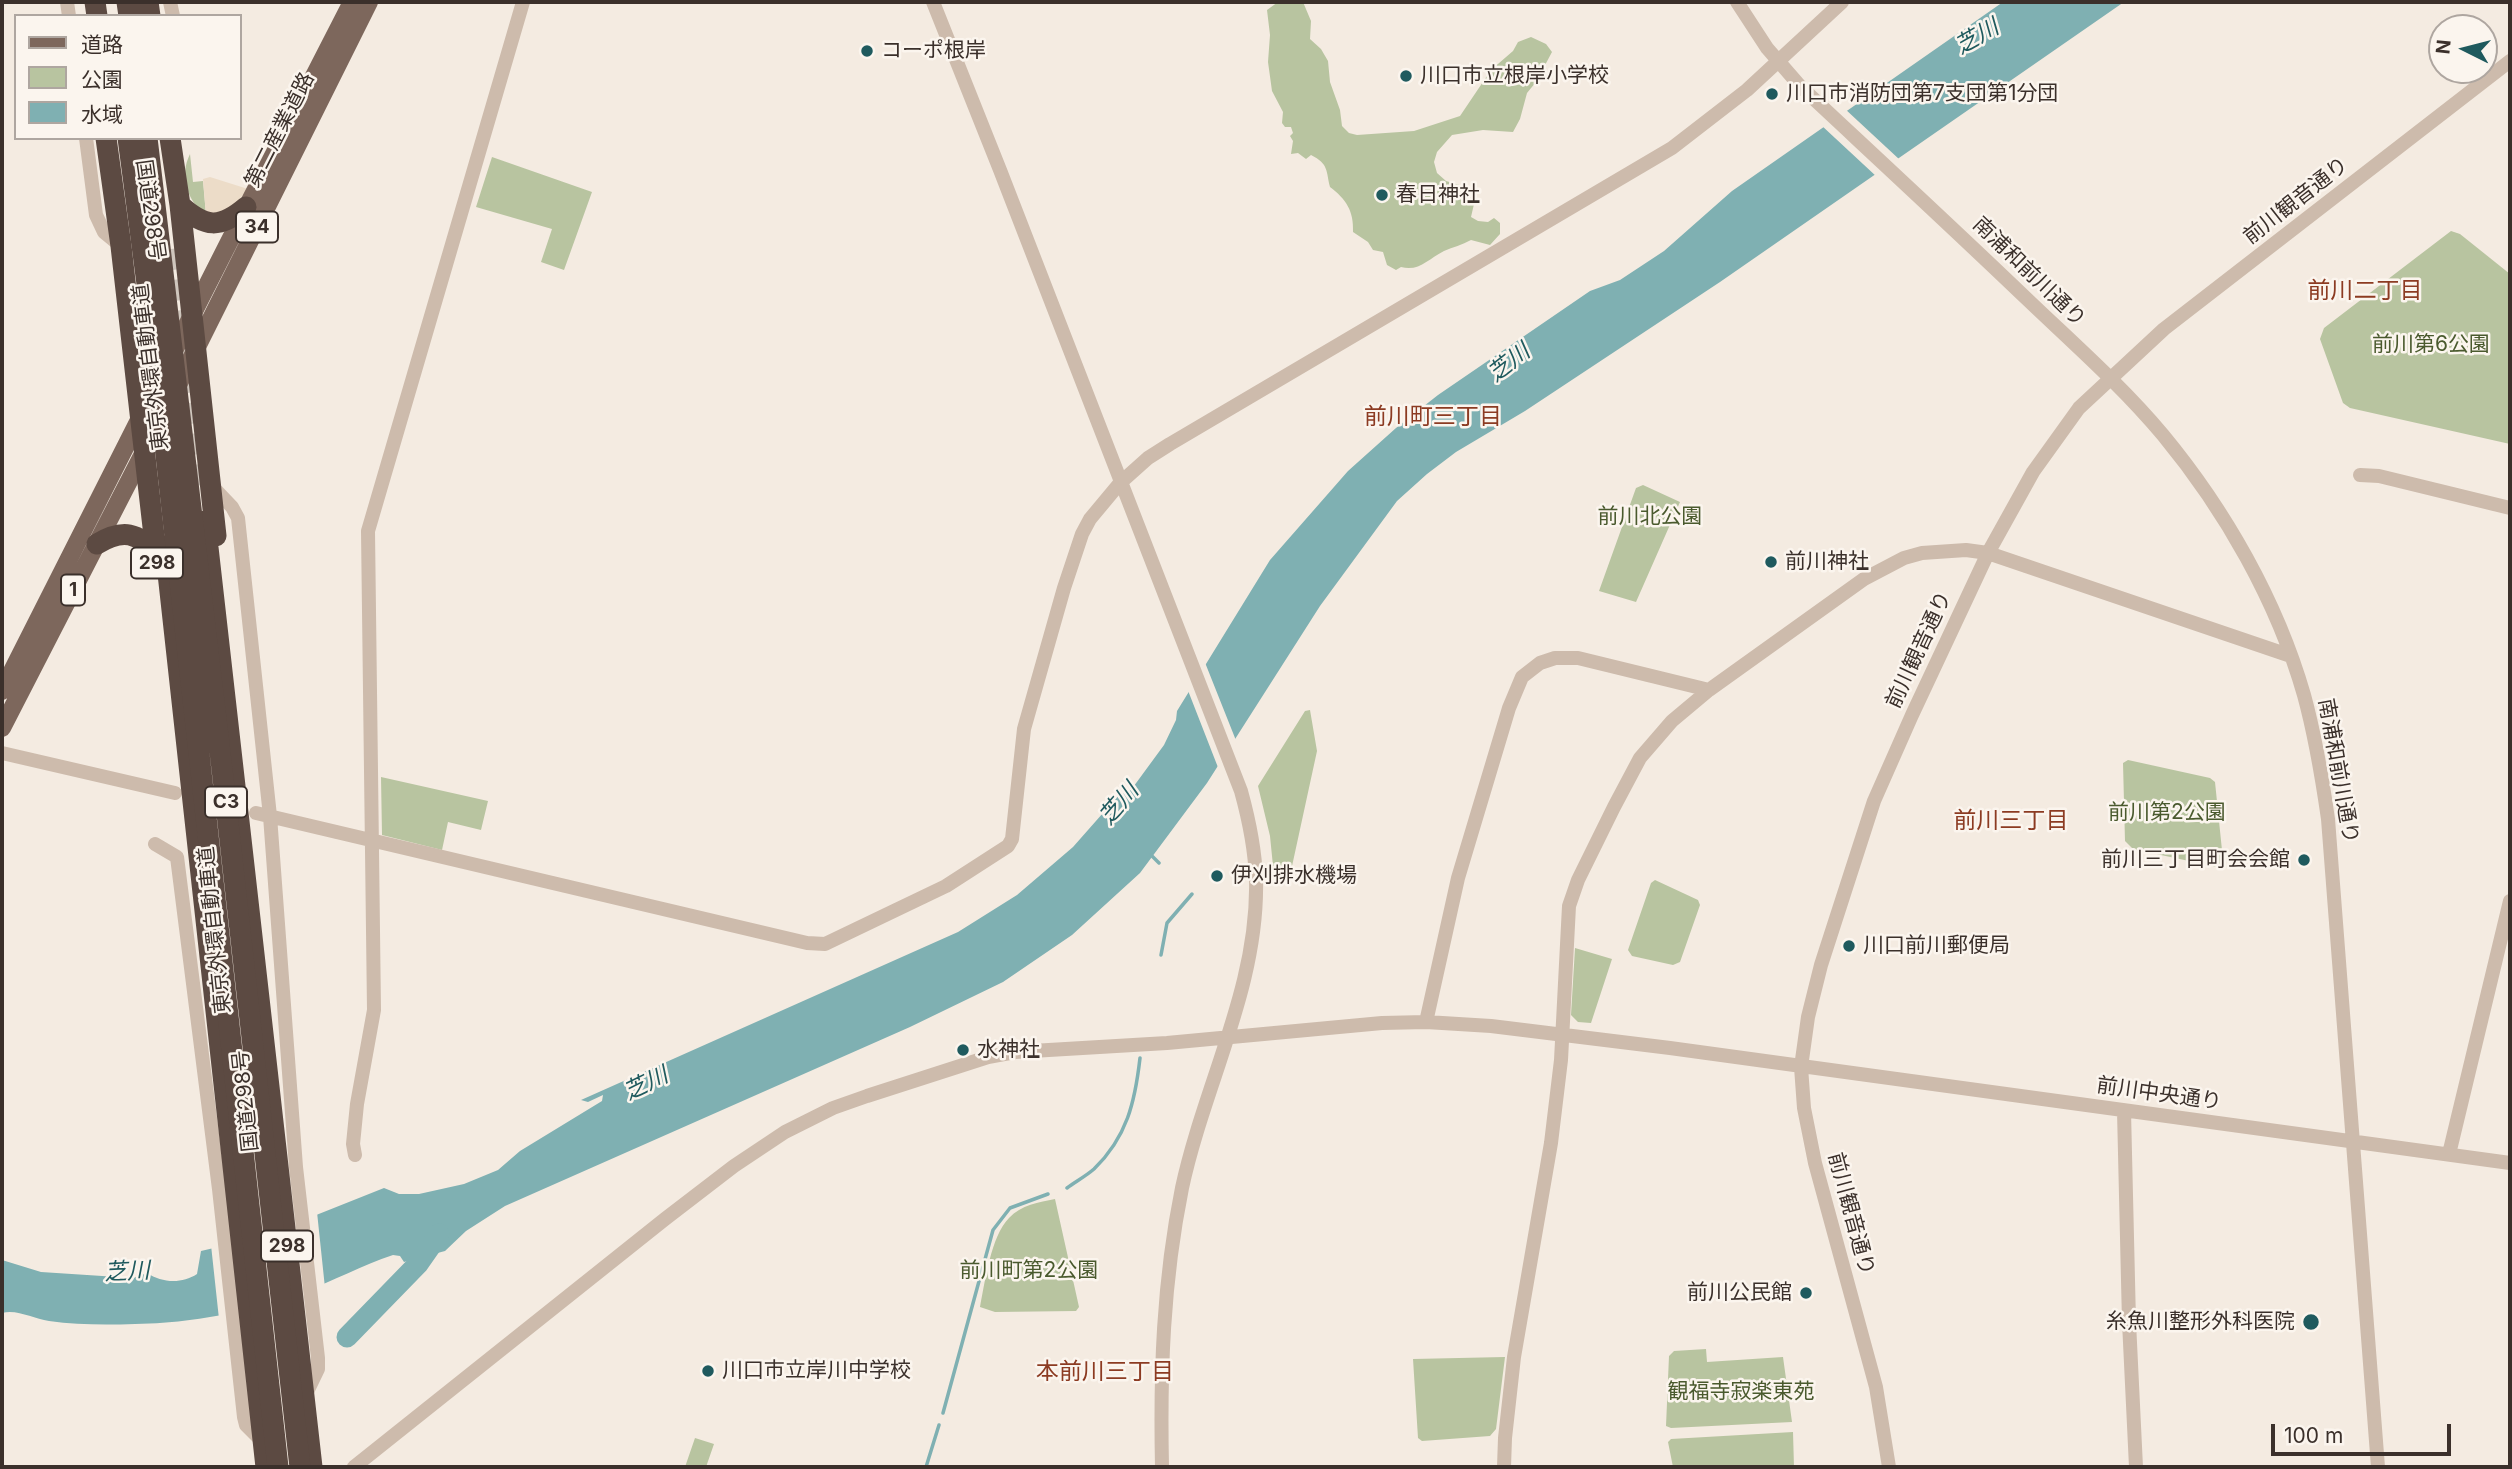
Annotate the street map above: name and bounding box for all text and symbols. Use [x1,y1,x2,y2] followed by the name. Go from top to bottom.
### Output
[14,14,242,140] legend
[1950,14,2004,60] water label: 芝川
[2428,14,2498,84] north arrow
[81,32,123,57] text: 道路
[881,38,986,64] place label: コーポ根岸
[2431,39,2456,55] text: N
[859,43,875,59] marker: コーポ根岸
[1420,63,1609,89] place label: 川口市立根岸小学校
[81,67,123,92] text: 公園
[240,68,320,192] street label: 第二産業道路
[1398,68,1414,84] marker: 川口市立根岸小学校
[1786,81,2058,107] place label: 川口市消防団第7支団第1分団
[1764,86,1780,102] marker: 川口市消防団第7支団第1分団
[81,102,123,127] text: 水域
[2239,152,2353,250] street label: 前川観音通り
[130,158,170,262] street label: 国道298号
[1396,182,1480,208] place label: 春日神社
[1374,187,1390,203] marker: 春日神社
[236,212,278,243] road number: 34
[1967,212,2091,332] street label: 南浦和前川通り
[2308,277,2422,305] district label: 前川二丁目
[128,282,174,452] street label: 東京外環自動車道
[2372,332,2490,358] park label: 前川第6公園
[1482,338,1536,388] water label: 芝川
[1364,403,1502,431] district label: 前川町三丁目
[1598,504,1702,530] park label: 前川北公園
[131,548,183,578] road number: 298
[1785,549,1869,575] place label: 前川神社
[1763,554,1779,570] marker: 前川神社
[61,575,85,606] road number: 1
[1881,588,1957,712] street label: 前川観音通り
[2313,696,2363,846] street label: 南浦和前川通り
[1093,778,1145,830] water label: 芝川
[205,786,247,818] road number: C3
[2108,800,2226,826] park label: 前川第2公園
[1954,807,2068,835] district label: 前川三丁目
[194,845,236,1015] street label: 東京外環自動車道
[2101,847,2290,873] place label: 前川三丁目町会会館
[2296,852,2312,868] marker: 前川三丁目町会会館
[1231,863,1357,889] place label: 伊刈排水機場
[1209,868,1225,884] marker: 伊刈排水機場
[1863,933,2010,959] place label: 川口前川郵便局
[1841,938,1857,954] marker: 川口前川郵便局
[977,1037,1040,1063] place label: 水神社
[955,1042,971,1058] marker: 水神社
[228,1049,264,1153] street label: 国道298号
[619,1062,673,1106] water label: 芝川
[2095,1073,2223,1115] street label: 前川中央通り
[1823,1150,1879,1278] street label: 前川観音通り
[261,1230,313,1262] road number: 298
[103,1257,151,1287] water label: 芝川
[960,1258,1098,1284] park label: 前川町第2公園
[1687,1280,1792,1306] place label: 前川公民館
[1798,1285,1814,1301] marker: 前川公民館
[2106,1309,2295,1335] place label: 糸魚川整形外科医院
[2301,1312,2321,1332] marker: 糸魚川整形外科医院
[722,1358,911,1384] place label: 川口市立岸川中学校
[1036,1358,1174,1386] district label: 本前川三丁目
[700,1363,716,1379] marker: 川口市立岸川中学校
[1668,1379,1814,1405] park label: 観福寺寂楽東苑
[2274,1410,2454,1454] scale bar
[2284,1423,2343,1448] text: 100 m

